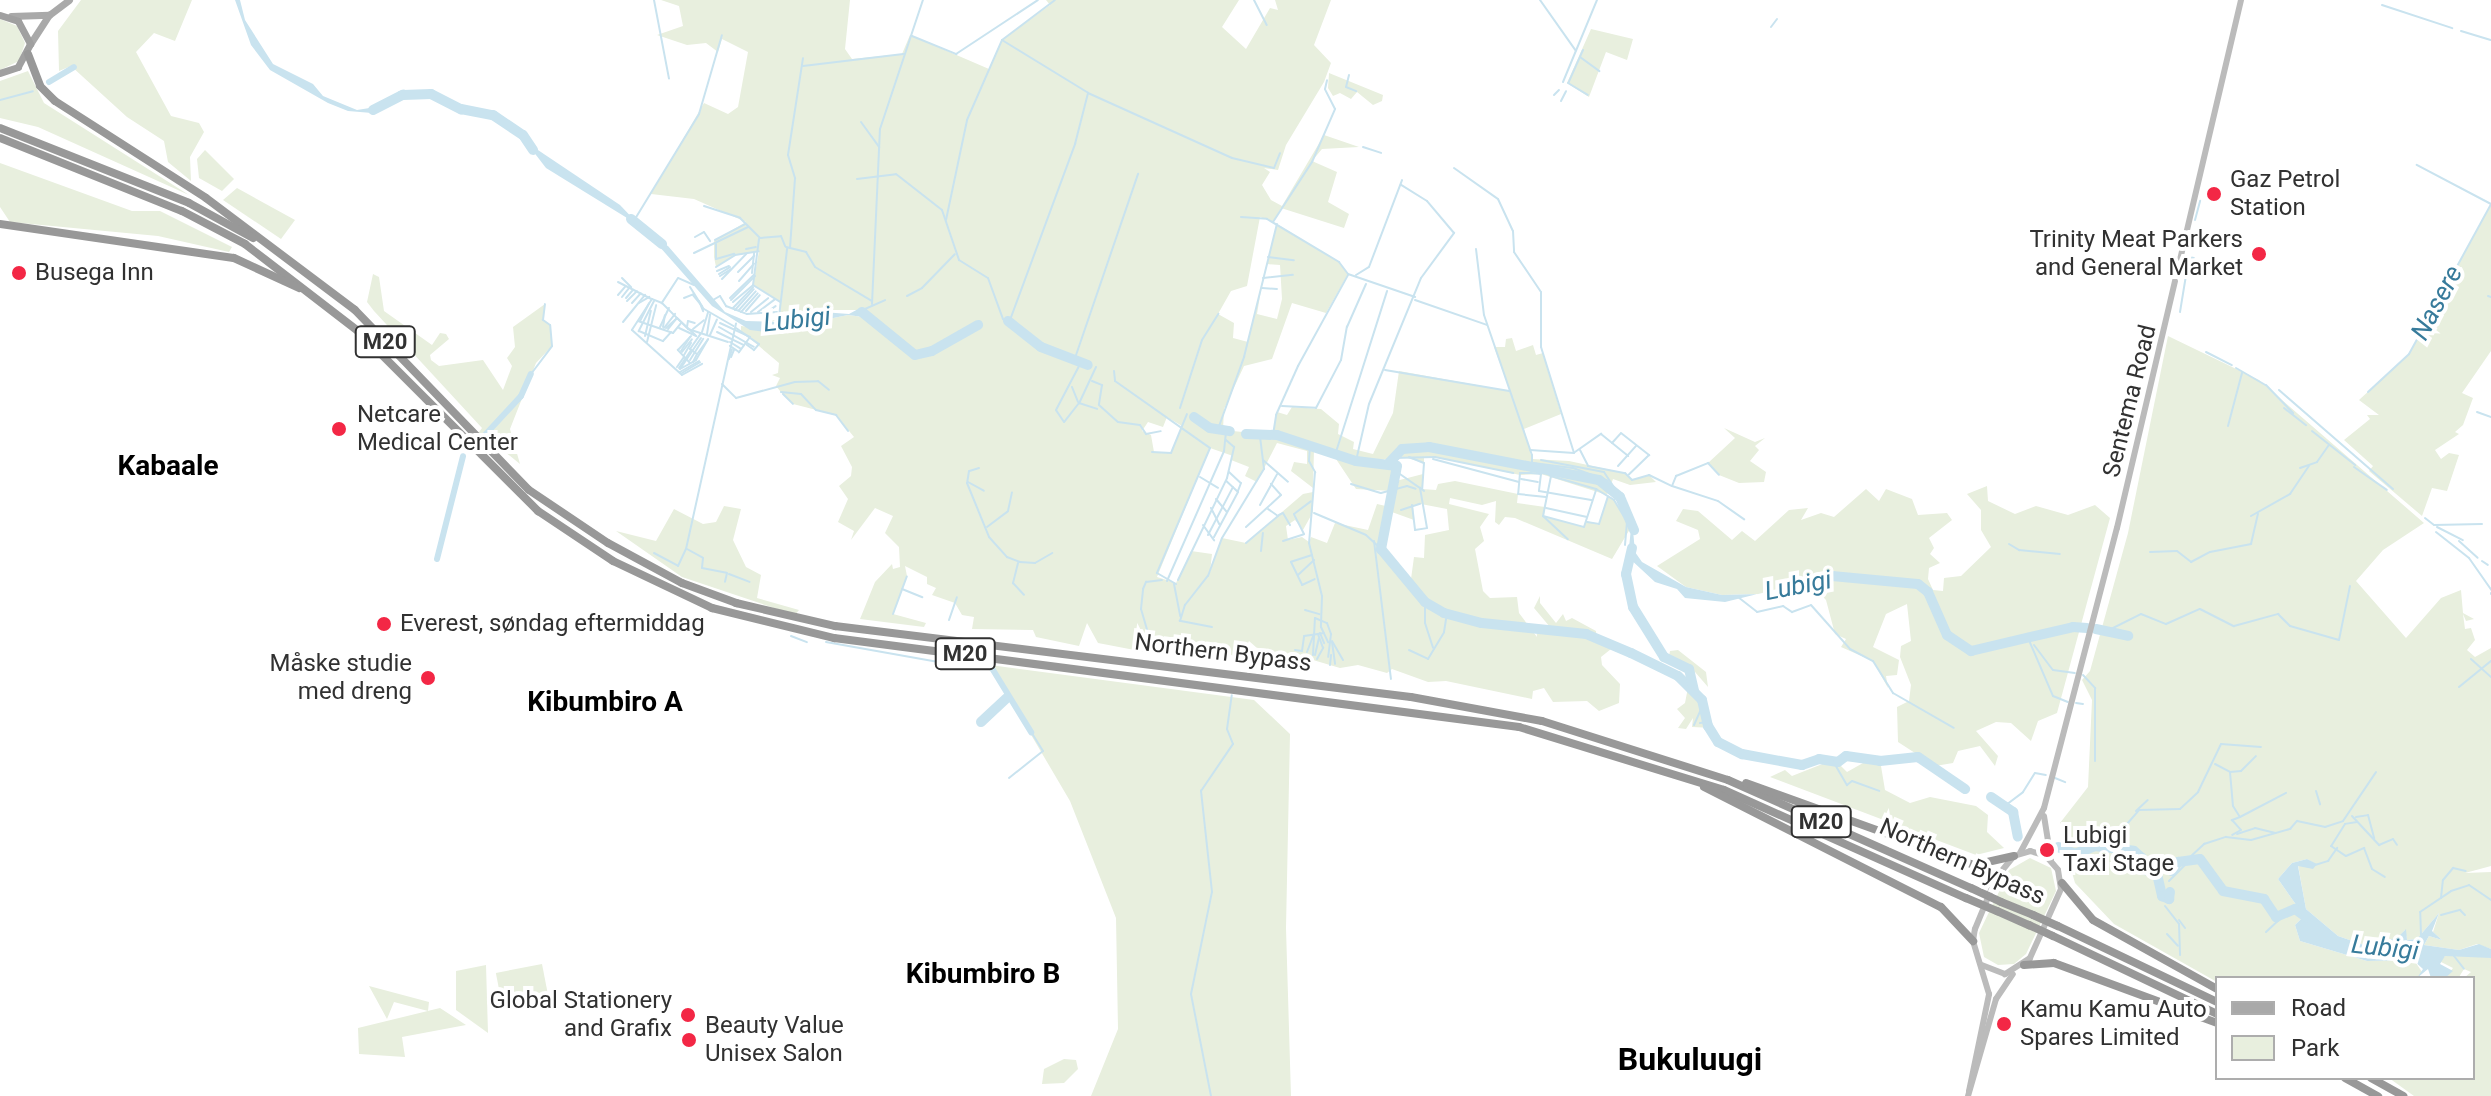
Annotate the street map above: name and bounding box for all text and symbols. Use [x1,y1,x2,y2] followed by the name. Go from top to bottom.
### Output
[2230,166,2340,222] place label: Gaz Petrol Station
[2205,185,2223,203] marker: Gaz Petrol Station
[2029,226,2243,282] place label: Trinity Meat Parkers and General Market
[2250,245,2268,263] marker: Trinity Meat Parkers and General Market
[35,259,154,287] place label: Busega Inn
[2405,260,2469,346] water label: Nasere
[10,264,28,282] marker: Busega Inn
[762,301,832,339] water label: Lubigi
[2097,322,2163,480] street label: Sentema Road
[353,324,417,360] road number: M20
[357,401,518,457] place label: Netcare Medical Center
[328,418,350,440] marker: Netcare Medical Center
[117,449,219,483] district label: Kabaale
[1762,564,1834,608] water label: Lubigi
[400,610,705,638] place label: Everest, søndag eftermiddag
[375,615,393,633] marker: Everest, søndag eftermiddag
[1133,628,1313,678] street label: Northern Bypass
[933,636,997,672] road number: M20
[269,650,412,706] place label: Måske studie med dreng
[419,669,437,687] marker: Måske studie med dreng
[527,685,683,719] district label: Kibumbiro A
[1789,804,1853,840] road number: M20
[1875,813,2049,911] street label: Northern Bypass
[2063,822,2174,878] place label: Lubigi Taxi Stage
[2038,841,2056,859] marker: Lubigi Taxi Stage
[2350,929,2420,967] water label: Lubigi
[906,957,1060,991] district label: Kibumbiro B
[2215,976,2475,1080] legend
[490,987,672,1043] place label: Global Stationery and Grafix
[2291,994,2346,1022] text: Road
[2020,996,2207,1052] place label: Kamu Kamu Auto Spares Limited
[679,1006,697,1024] marker: Global Stationery and Grafix
[705,1012,844,1068] place label: Beauty Value Unisex Salon
[1995,1015,2013,1033] marker: Kamu Kamu Auto Spares Limited
[680,1031,698,1049] marker: Beauty Value Unisex Salon
[2291,1034,2339,1062] text: Park
[1618,1040,1762,1078] district label: Bukuluugi

